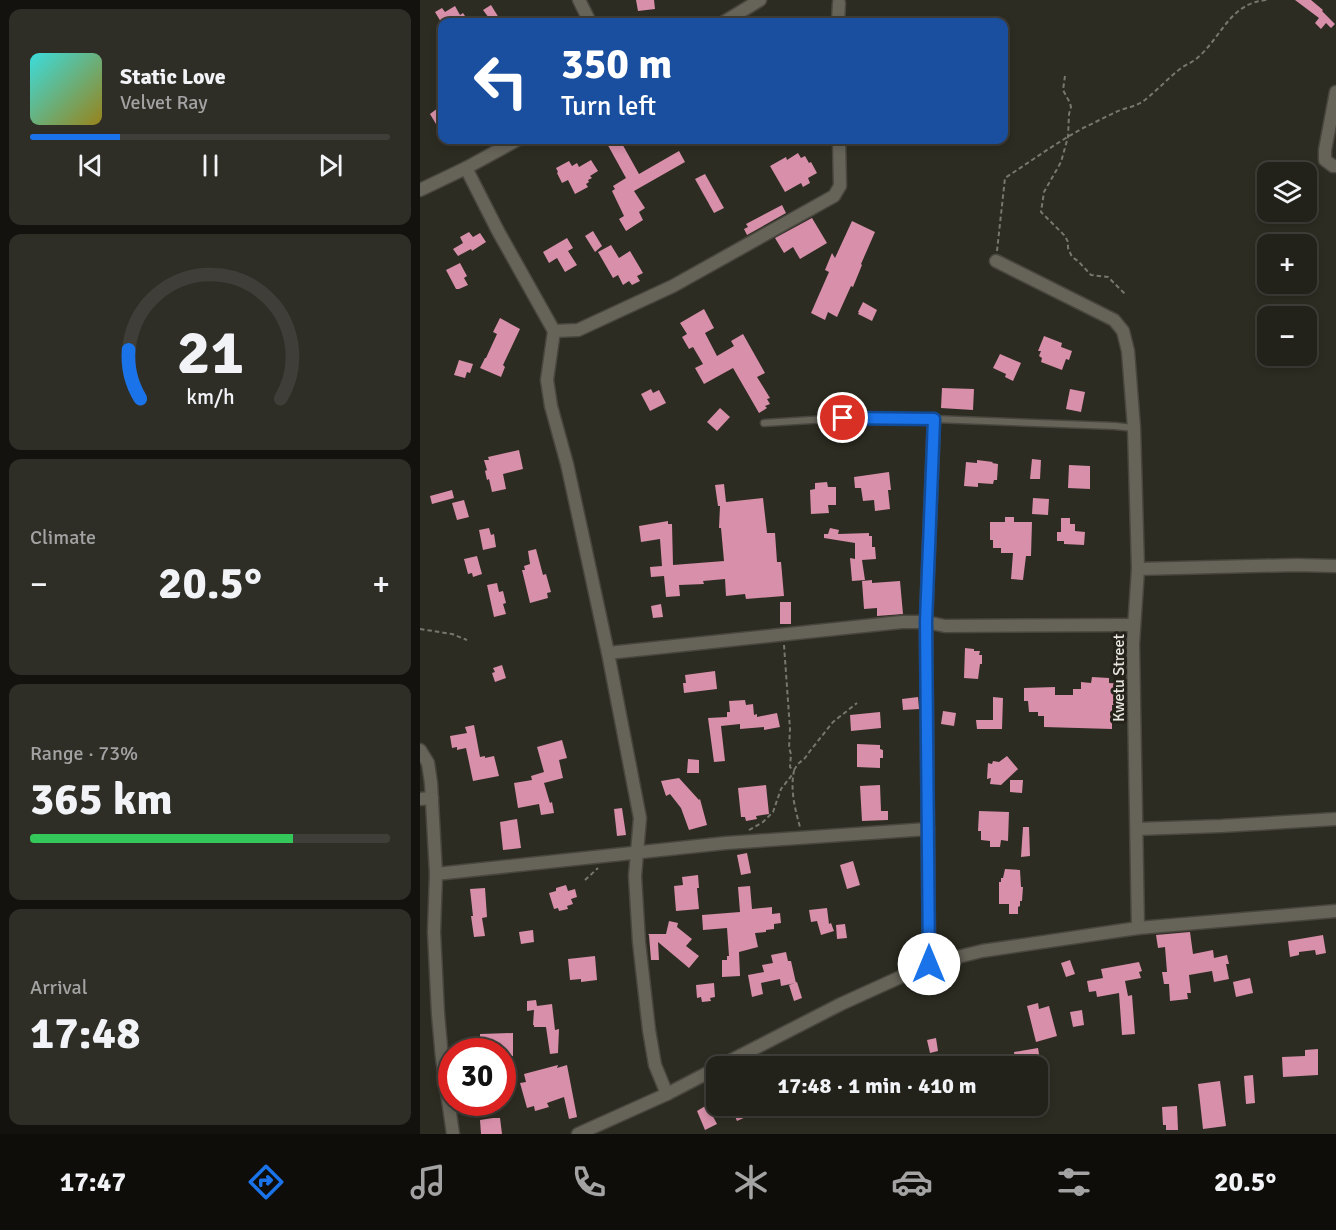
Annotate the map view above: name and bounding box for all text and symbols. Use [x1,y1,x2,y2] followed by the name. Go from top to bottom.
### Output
[561,39,672,90] text: 350 m
[462,42,540,120] icon: left
[120,63,226,90] text: Static Love
[120,90,208,115] text: Velvet Ray
[561,90,656,123] text: Turn left
[74,149,107,182] icon: previous
[194,149,227,182] icon: pause
[314,149,347,182] icon: next
[1257,162,1317,366] map controls
[1257,162,1317,222] button: layers
[1257,234,1317,294] button: +
[1257,306,1317,366] button: −
[176,314,244,391] text: 21
[186,384,234,410] text: km/h
[817,392,868,443] pin
[826,401,859,434] icon: arrive
[30,525,96,550] text: Climate
[158,556,262,611] text: 20.5°
[30,564,48,605] text: −
[372,564,390,605] text: +
[1109,634,1129,722] street label: Kwetu Street
[30,741,138,766] text: Range · 73%
[30,772,173,827] text: 365 km
[897,932,961,996] position arrow
[30,975,88,1000] text: Arrival
[30,1006,140,1061] text: 17:48
[438,1038,516,1116] speed limit sign: 30
[777,1072,977,1099] text: 17:48 · 1 min · 410 m
[245,1161,287,1203] icon: directions
[407,1161,449,1203] icon: music
[568,1161,610,1203] icon: phone
[730,1161,772,1203] icon: climate
[891,1161,933,1203] icon: car
[1053,1161,1095,1203] icon: filters
[60,1166,126,1199] text: 17:47
[1214,1166,1276,1199] text: 20.5°

